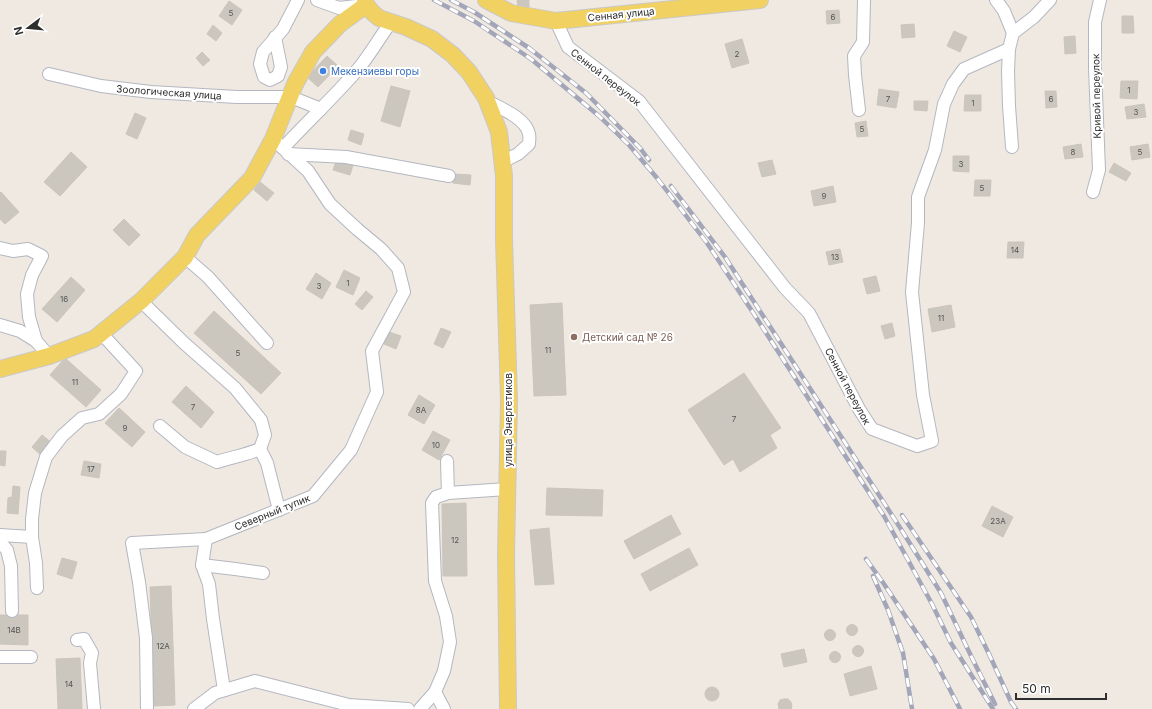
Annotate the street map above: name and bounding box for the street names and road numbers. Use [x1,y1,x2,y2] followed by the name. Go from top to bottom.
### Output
[587,5,655,23] street label: Сенная улица
[569,46,644,108] street label: Сенной переулок
[1089,53,1103,139] street label: Кривой переулок
[116,82,222,102] street label: Зоологическая улица
[823,345,874,427] street label: Сенной переулок
[502,373,514,467] street label: улица Энергетиков
[232,491,312,533] street label: Северный тупик

